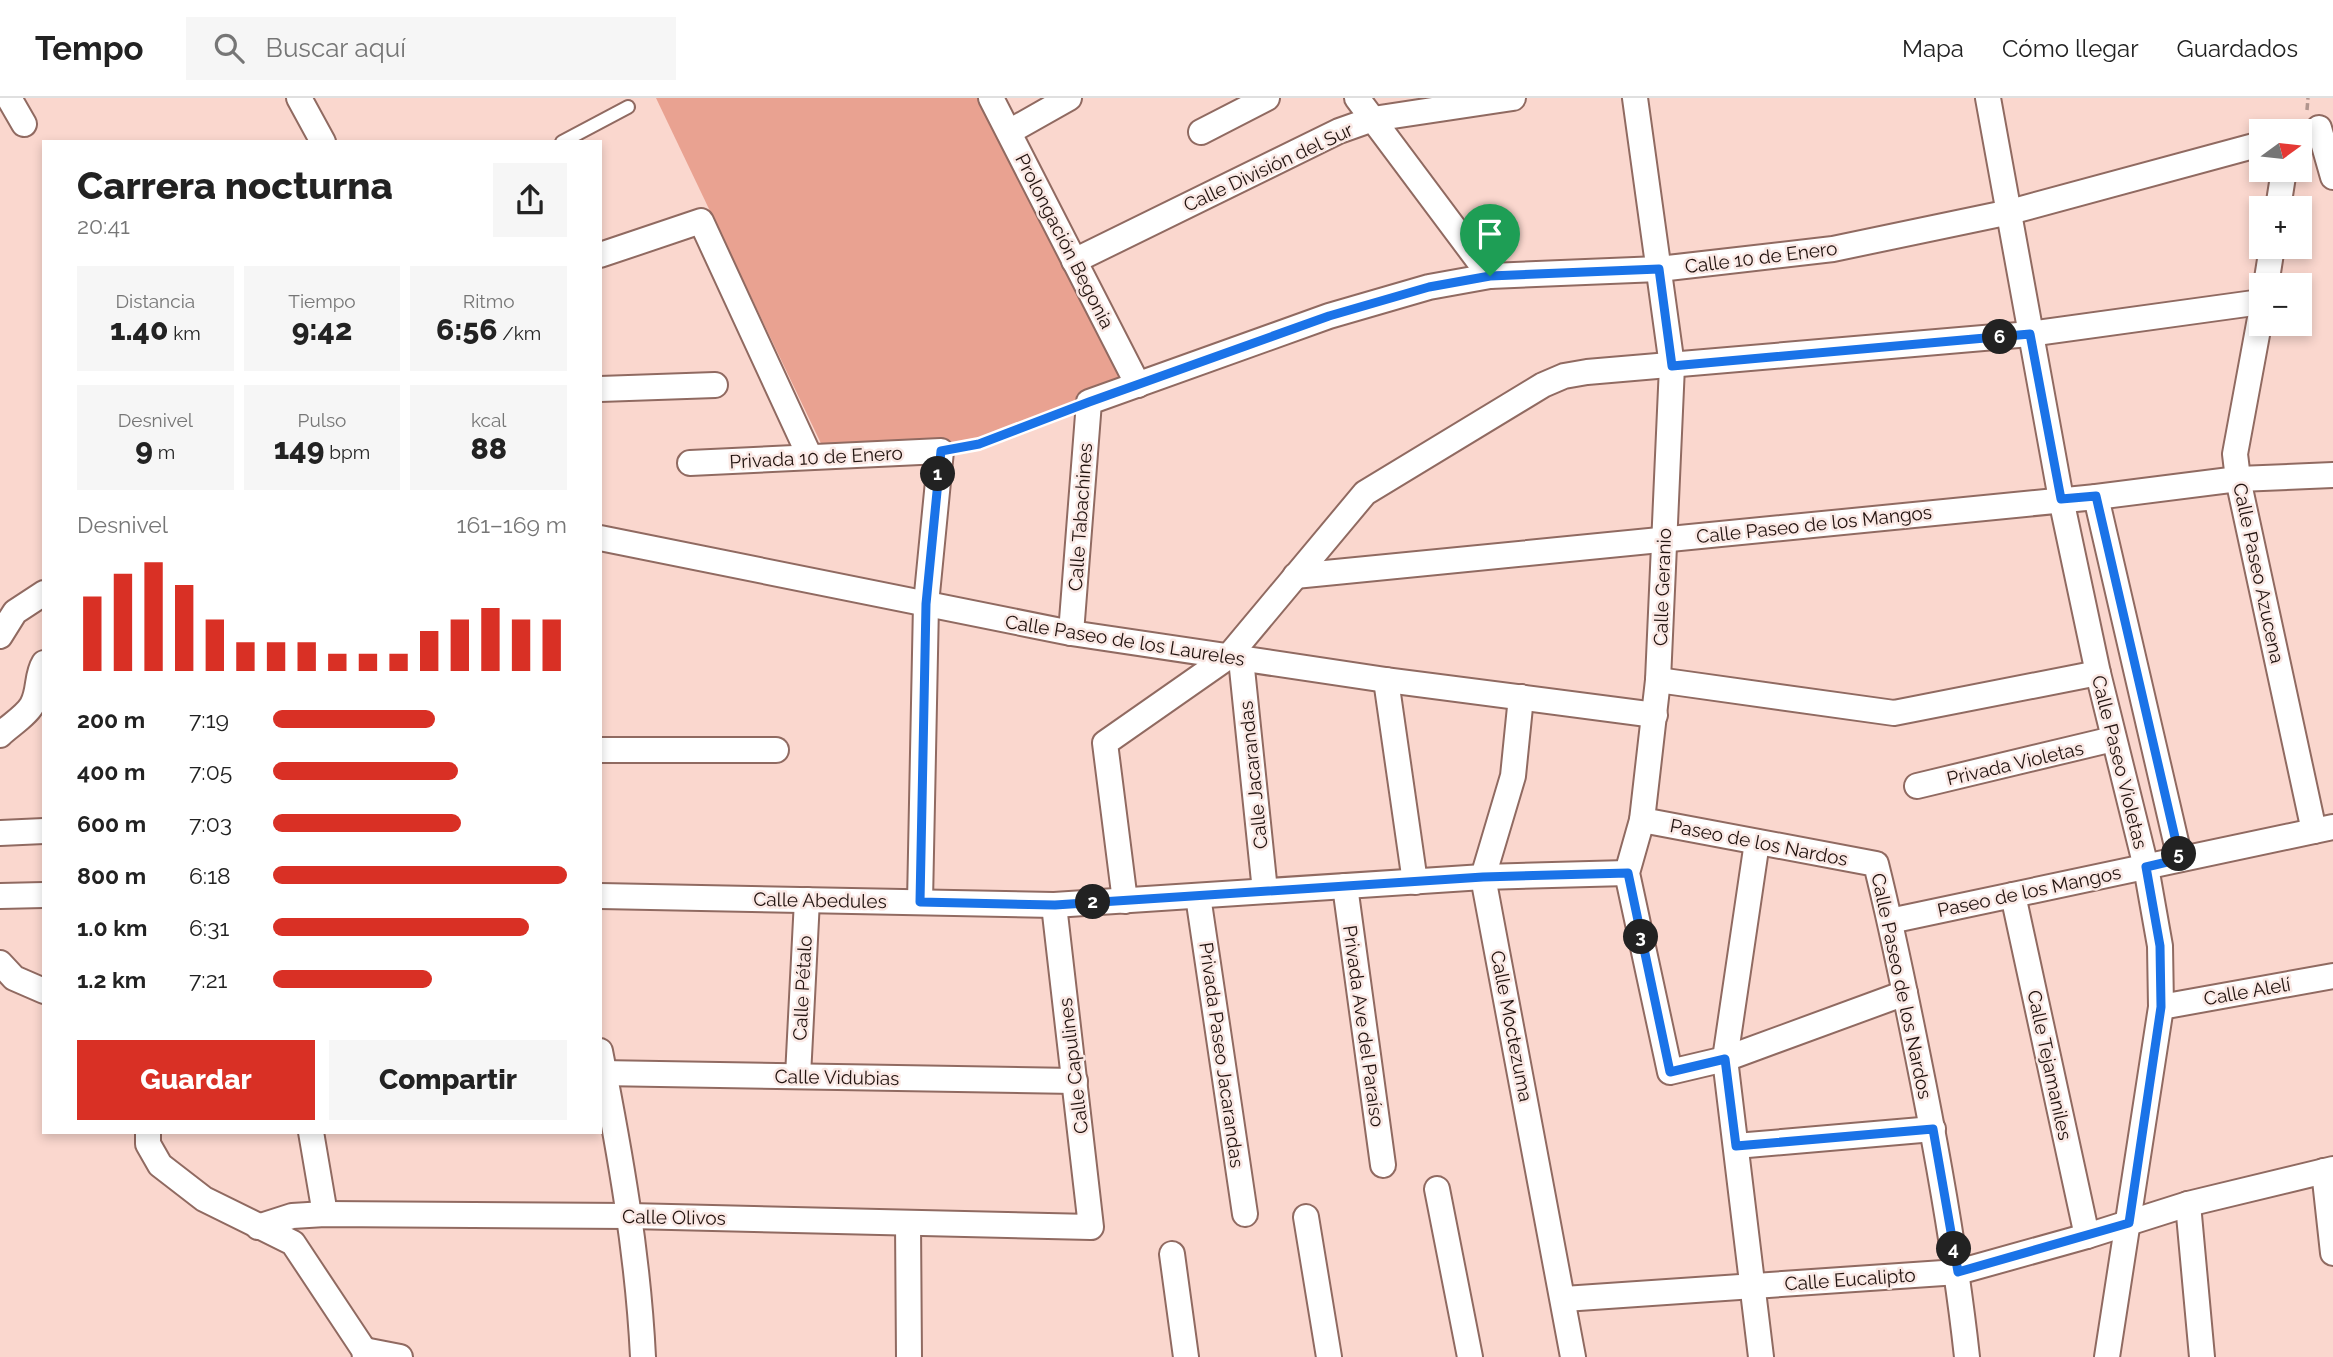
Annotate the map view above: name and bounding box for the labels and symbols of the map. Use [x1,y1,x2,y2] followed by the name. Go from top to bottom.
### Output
[1180,118,1356,216] street label: Calle División del Sur
[2249,119,2312,182] north arrow
[1011,150,1119,332] street label: Prolongación Begonia
[1460,204,1520,276] pin
[1683,237,1839,277] street label: Calle 10 de Enero
[1982,320,2018,354] pin: 6
[729,441,903,473] street label: Privada 10 de Enero
[1064,442,1096,592] street label: Calle Tabachines
[920,456,956,492] pin: 1
[2229,481,2289,665] street label: Calle Paseo Azucena
[1695,501,1933,547] street label: Calle Paseo de los Mangos
[1649,528,1675,646] street label: Calle Geranio
[1004,610,1246,670] street label: Calle Paseo de los Laureles
[2088,673,2152,851] street label: Calle Paseo Violetas
[1234,700,1272,850] street label: Calle Jacarandas
[1944,737,2086,789] street label: Privada Violetas
[1668,814,1850,870] street label: Paseo de los Nardos
[2162,836,2196,872] pin: 5
[1935,861,2123,921] street label: Paseo de los Mangos
[1867,871,1937,1101] street label: Calle Paseo de los Nardos
[1076,884,1110,920] pin: 2
[753,888,887,912] street label: Calle Abedules
[1624,920,1658,954] pin: 3
[1339,924,1389,1128] street label: Privada Ave del Paraíso
[788,935,816,1041] street label: Calle Pétalo
[1195,941,1249,1169] street label: Privada Paseo Jacarandas
[1487,948,1537,1104] street label: Calle Moctezuma
[2202,972,2293,1009] street label: Calle Alelí
[2023,988,2077,1142] street label: Calle Tejamaniles
[1054,997,1092,1135] street label: Calle Capulines
[775,1065,899,1089] street label: Calle Vidubias
[622,1205,726,1229] street label: Calle Olivos
[1937,1232,1972,1266] pin: 4
[1784,1263,1916,1295] street label: Calle Eucalipto

